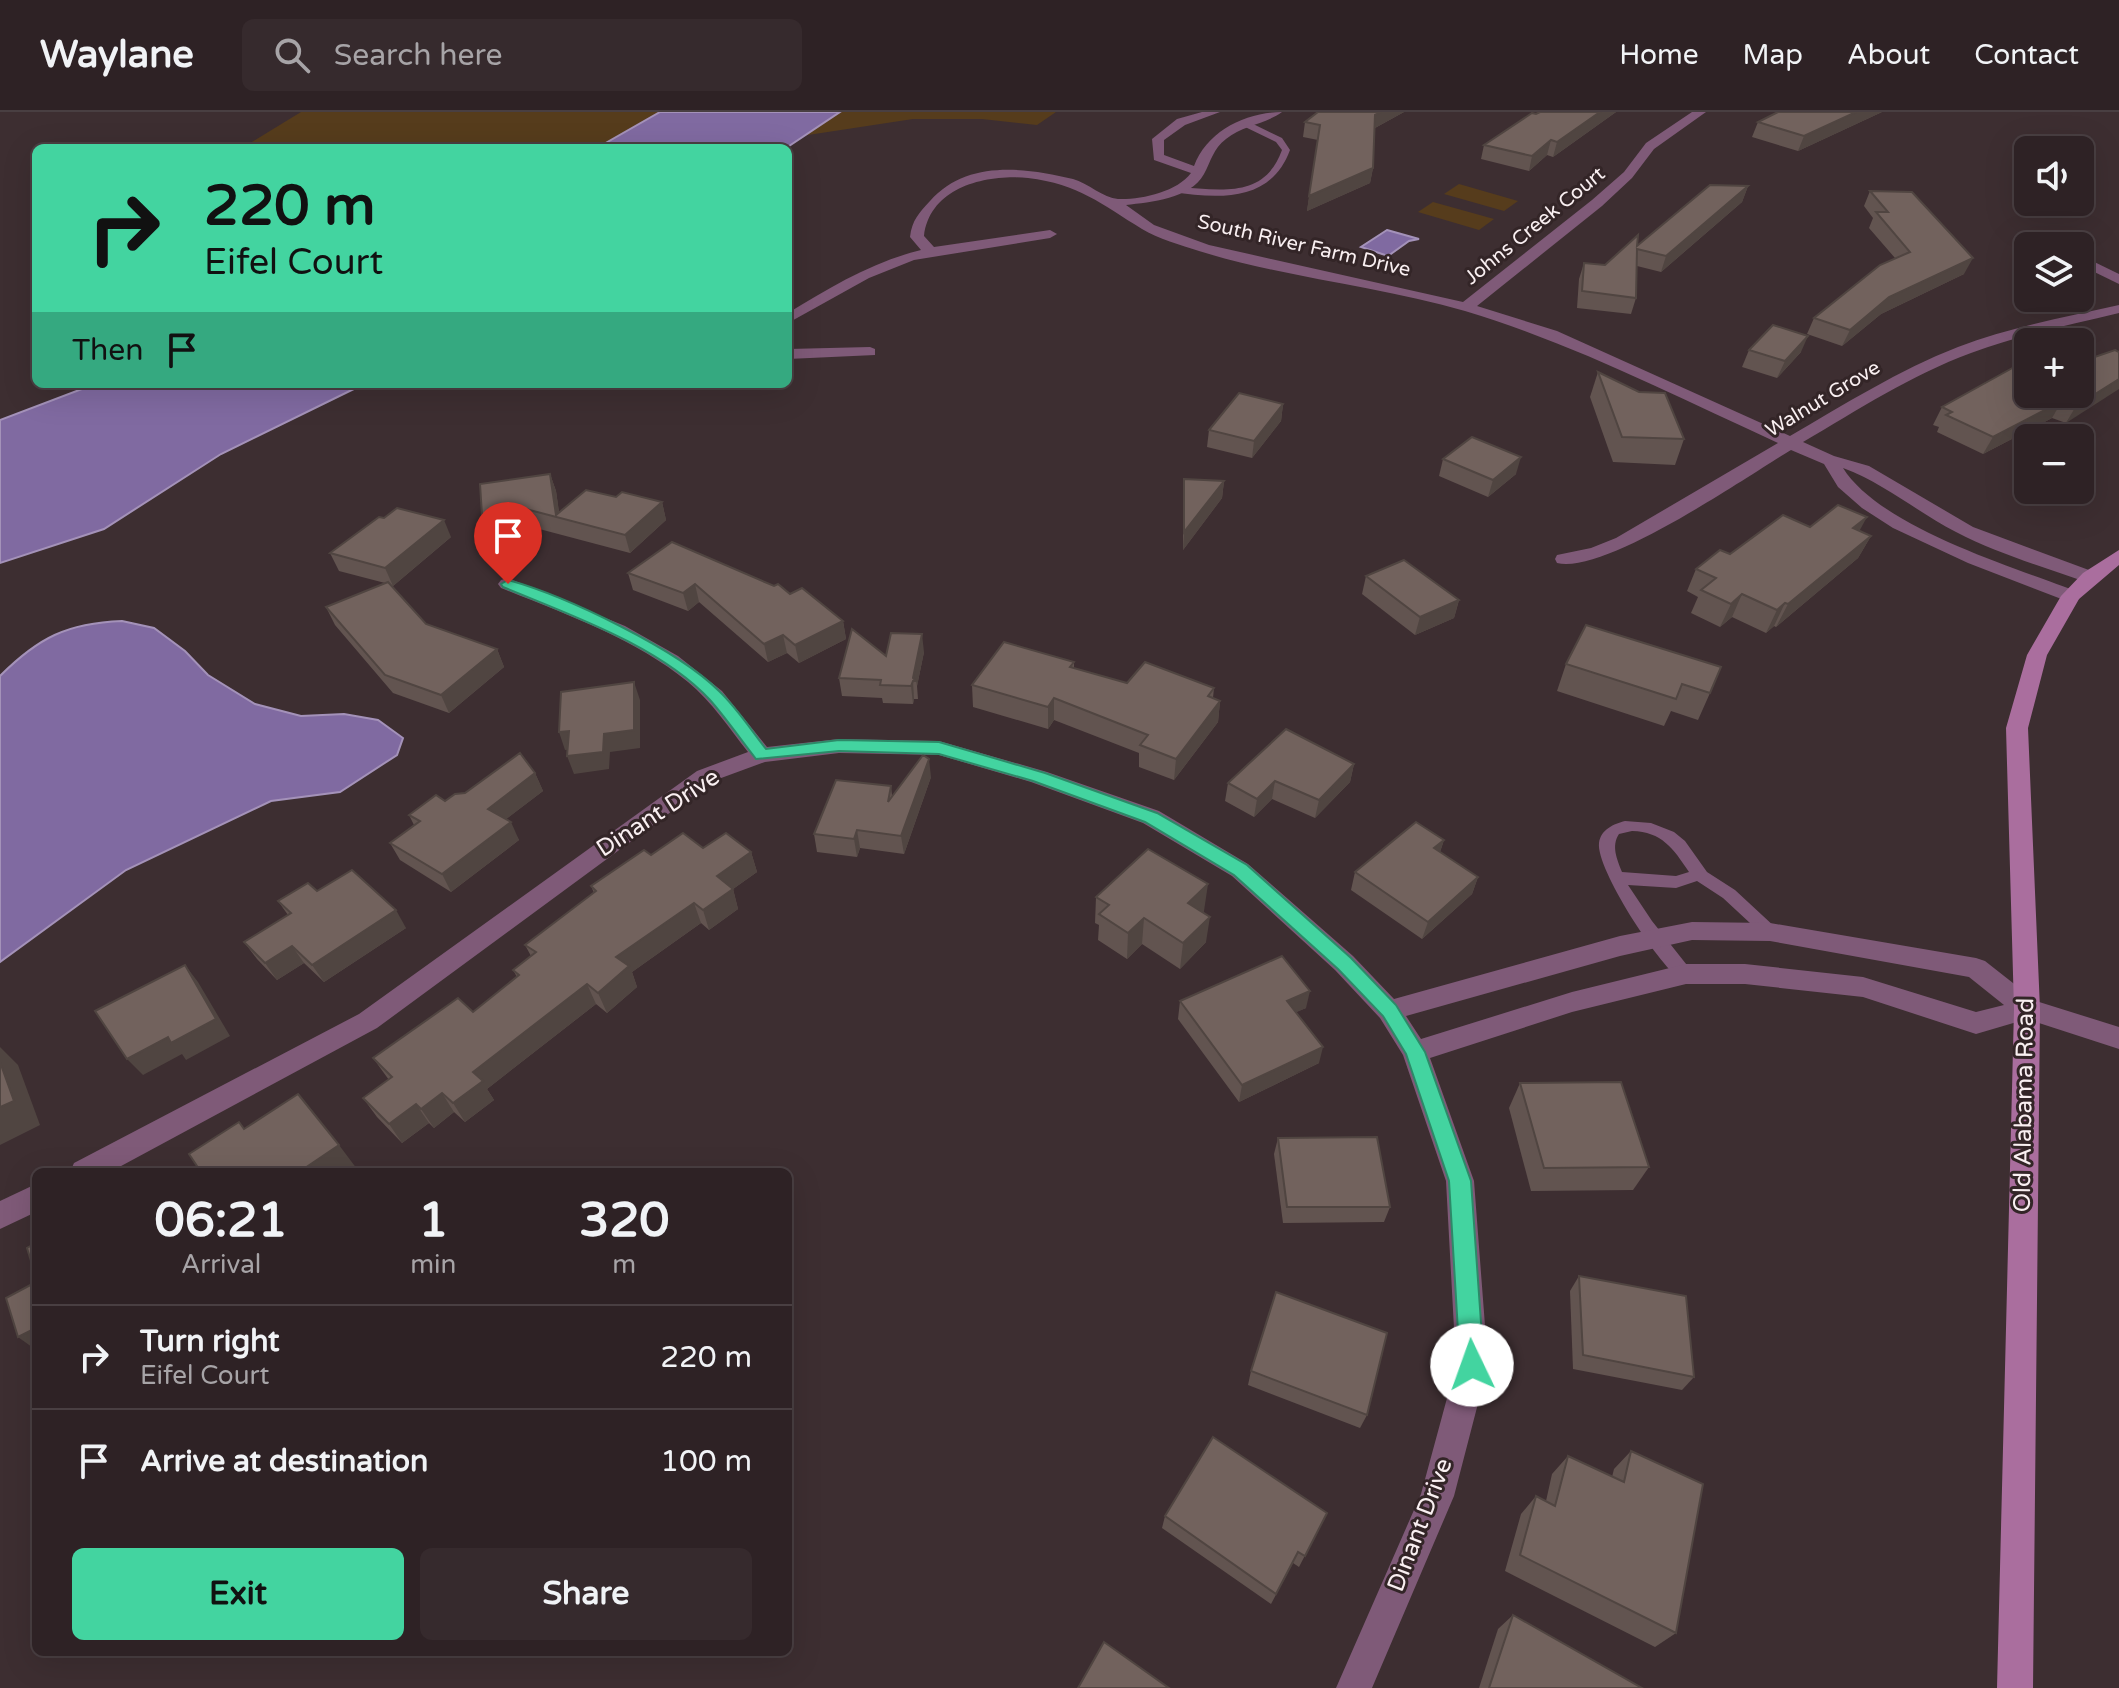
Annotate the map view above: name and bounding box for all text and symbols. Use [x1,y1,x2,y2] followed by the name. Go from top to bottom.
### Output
[242,19,802,91] search box
[40,32,194,78] text: Waylane
[270,33,314,77] icon: search
[334,37,503,74] text: Search here
[1619,38,1699,72] text: Home
[1743,38,1803,72] text: Map
[1847,38,1930,72] text: About
[1974,38,2079,72] text: Contact
[2014,136,2094,504] map controls
[2014,136,2094,216] button: sound
[1460,162,1610,290] street label: Johns Creek Court
[204,173,375,240] text: 220 m
[72,176,176,280] icon: right
[1195,210,1413,282] street label: South River Farm Drive
[2014,232,2094,312] button: layers
[204,241,383,284] text: Eifel Court
[160,328,204,372] icon: arrive
[2014,328,2094,408] button: +
[72,332,144,369] text: Then
[1762,355,1884,443] street label: Walnut Grove
[2014,424,2094,504] button: −
[474,502,542,584] pin
[486,514,530,558] icon: arrive
[591,763,725,863] street label: Dinant Drive
[2008,997,2040,1213] street label: Old Alabama Road
[155,1192,288,1250] text: 06:21
[418,1192,448,1250] text: 1
[579,1192,669,1250] text: 320
[181,1249,261,1280] text: Arrival
[410,1249,456,1280] text: min
[612,1249,636,1280] text: m
[140,1323,280,1360] text: Turn right
[1430,1323,1514,1407] position arrow
[72,1335,116,1379] icon: right
[660,1339,752,1376] text: 220 m
[140,1360,269,1391] text: Eifel Court
[72,1439,116,1483] icon: arrive
[140,1443,428,1480] text: Arrive at destination
[660,1443,752,1480] text: 100 m
[1381,1454,1459,1596] street label: Dinant Drive
[72,1548,404,1640] button: Exit
[420,1548,752,1640] button: Share

